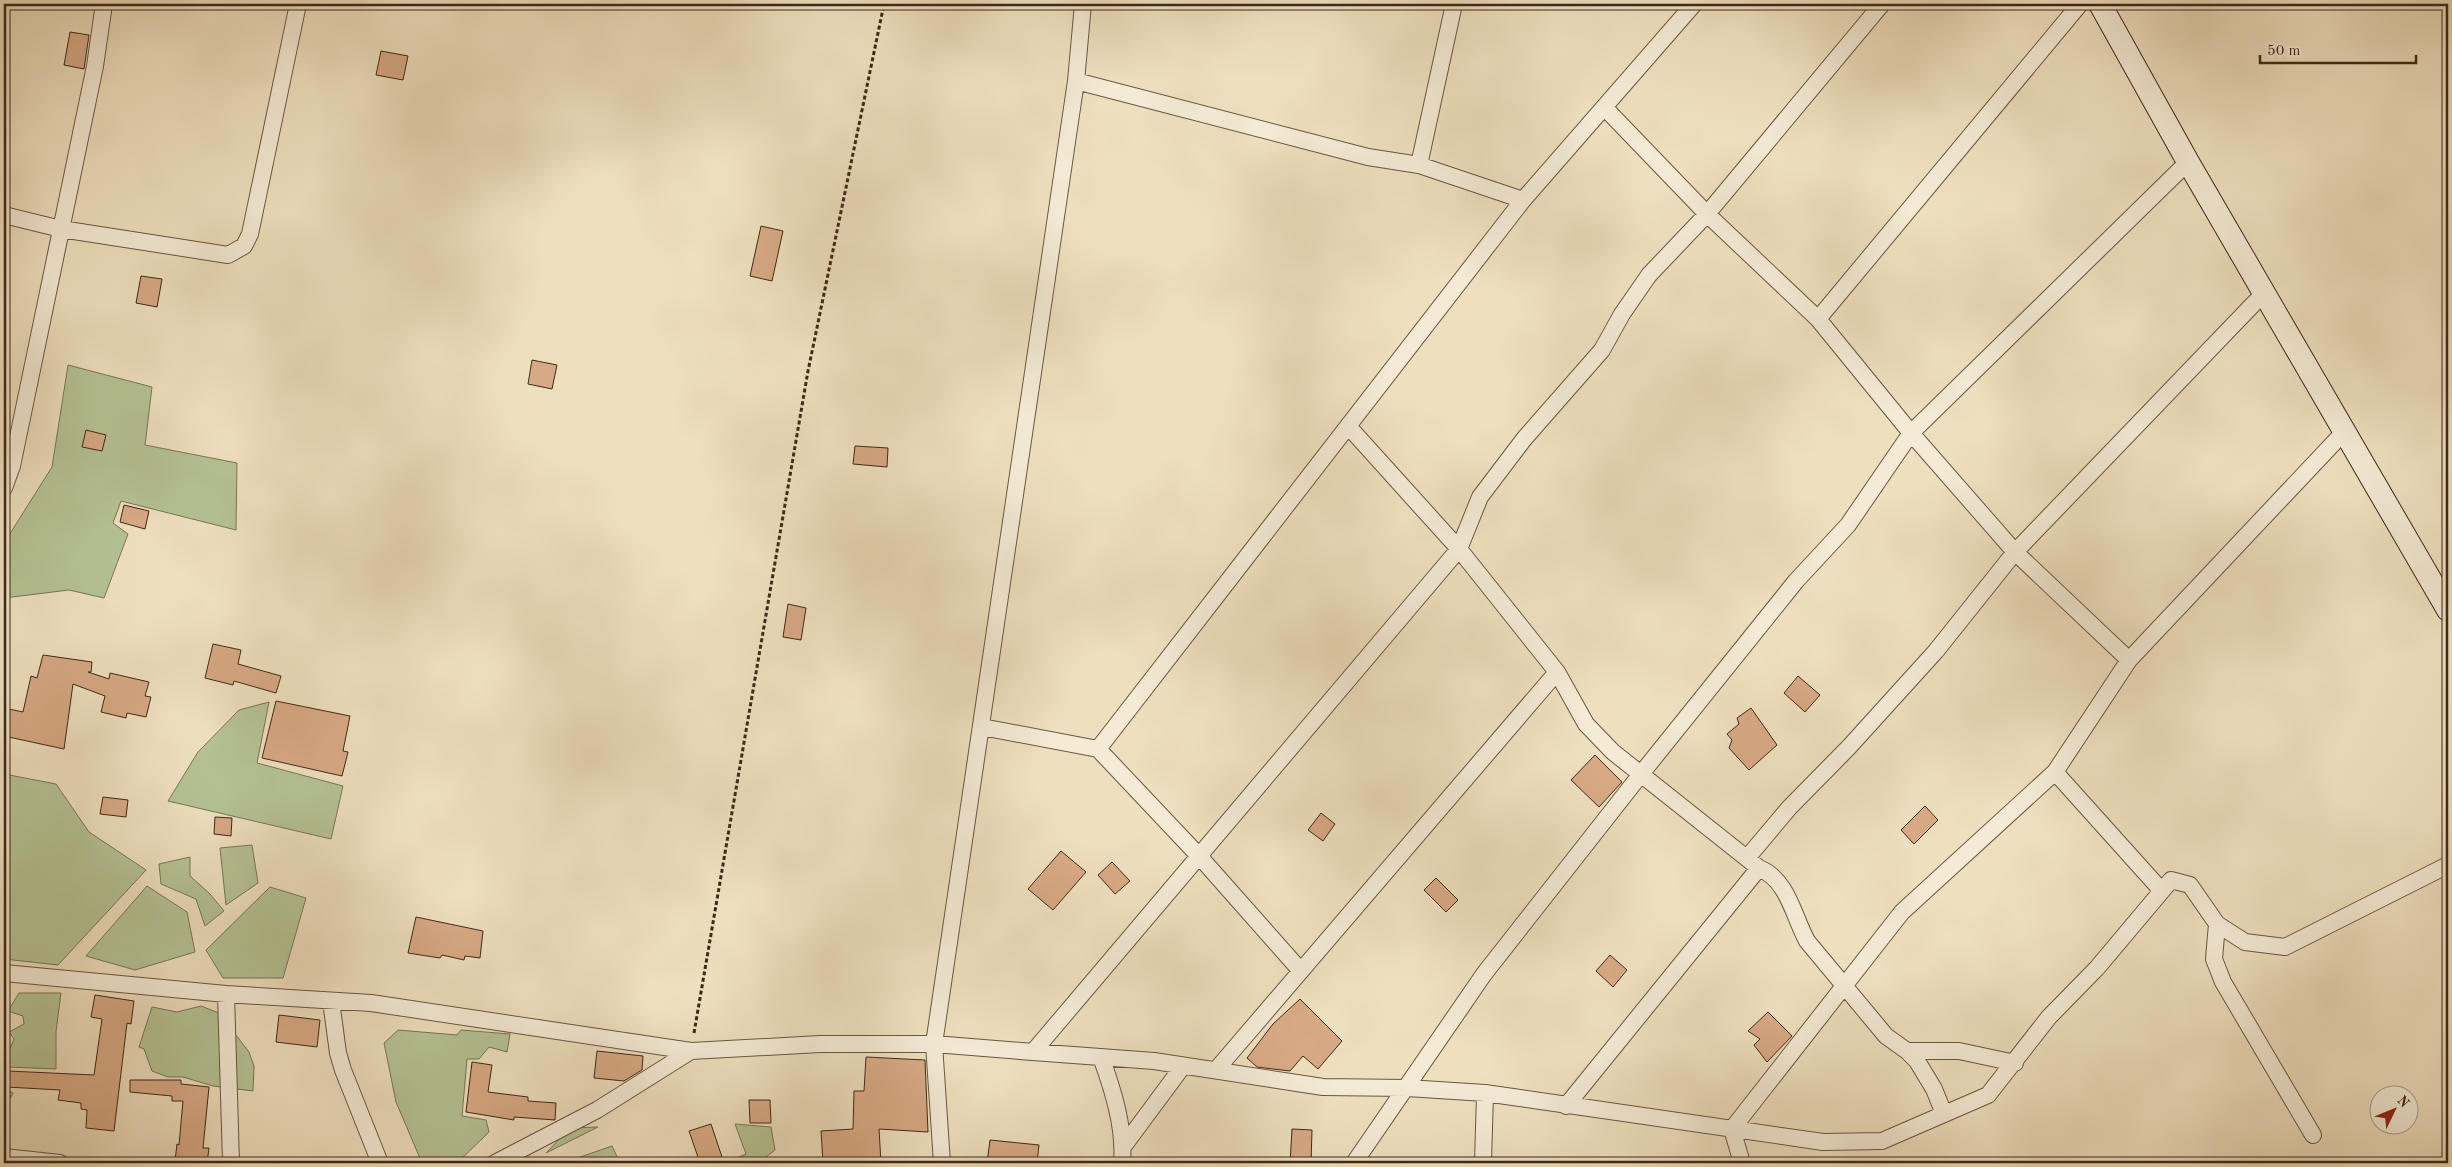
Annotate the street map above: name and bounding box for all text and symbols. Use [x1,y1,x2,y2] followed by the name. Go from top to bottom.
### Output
[2260,32,2416,64] scale bar
[2267,44,2301,59] text: 50 m
[2370,1084,2420,1134] north arrow
[2394,1093,2412,1111] text: N

